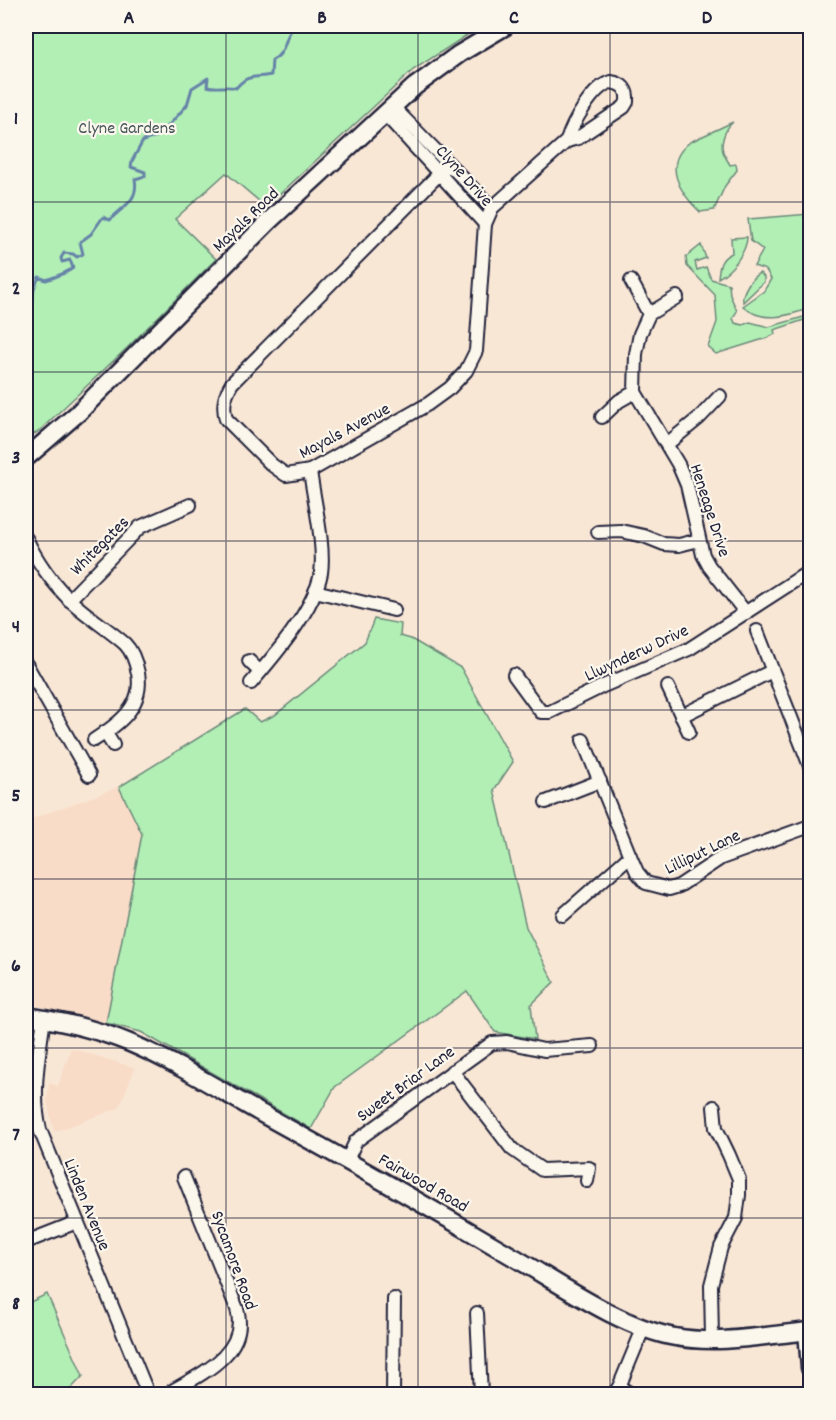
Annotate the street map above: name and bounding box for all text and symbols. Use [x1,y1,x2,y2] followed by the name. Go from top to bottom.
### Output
[124,5,135,33] text: A
[317,5,327,33] text: B
[509,5,519,33] text: C
[702,5,713,33] text: D
[14,106,18,134] text: 1
[78,117,176,142] park label: Clyne Gardens
[429,140,498,213] street label: Clyne Drive
[208,183,286,259] street label: Mayals Road
[12,276,20,304] text: 2
[295,398,395,467] street label: Mayals Avenue
[12,445,20,473] text: 3
[682,461,735,561] street label: Heneage Drive
[65,511,136,582] street label: Whitegates
[12,614,20,642] text: 4
[581,619,693,689] street label: Llwynderw Drive
[11,783,21,811] text: 5
[661,824,745,882] street label: Lilliput Lane
[11,953,21,981] text: 6
[352,1041,461,1129] street label: Sweet Briar Lane
[12,1122,20,1150] text: 7
[373,1148,472,1220] street label: Fairwood Road
[56,1155,115,1255] street label: Linden Avenue
[203,1208,262,1314] street label: Sycamore Road
[12,1291,20,1319] text: 8

